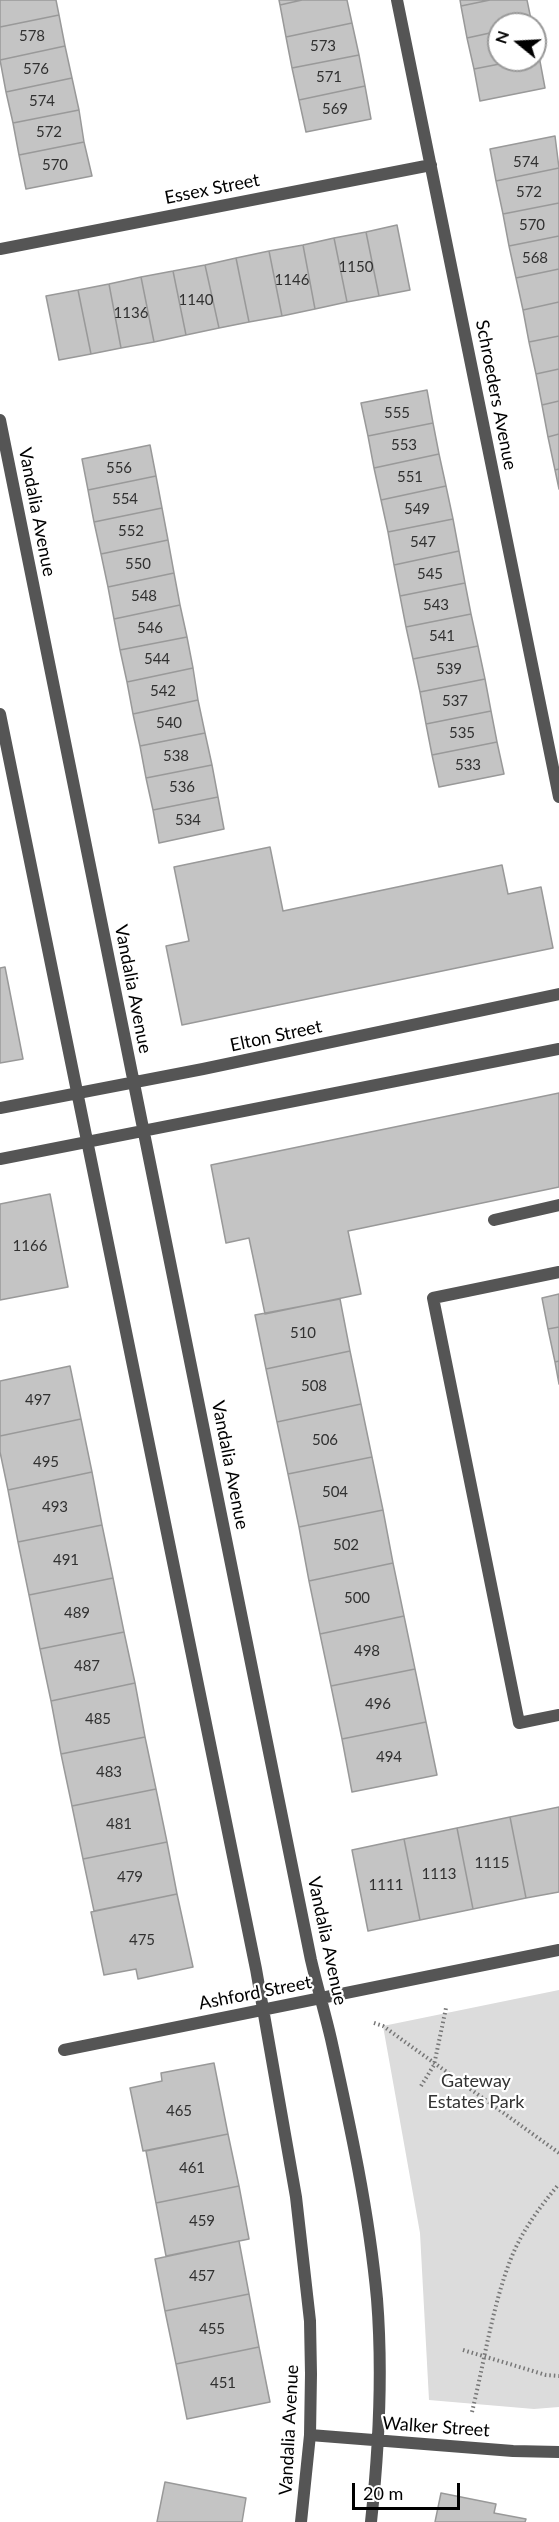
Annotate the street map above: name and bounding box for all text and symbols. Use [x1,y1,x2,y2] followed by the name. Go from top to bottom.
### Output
[487,12,547,72] north arrow
[19,27,45,45] house number: 578
[490,28,512,46] text: N
[310,37,336,55] house number: 573
[23,60,49,78] house number: 576
[316,68,342,86] house number: 571
[29,92,55,110] house number: 574
[322,100,348,118] house number: 569
[36,123,62,141] house number: 572
[513,153,539,171] house number: 574
[42,156,68,174] house number: 570
[163,169,261,209] street label: Essex Street
[516,183,542,201] house number: 572
[519,216,545,234] house number: 570
[522,249,548,267] house number: 568
[339,258,373,276] house number: 1150
[275,271,309,289] house number: 1146
[179,291,213,309] house number: 1140
[114,304,148,322] house number: 1136
[471,318,521,472] street label: Schroeders Avenue
[384,404,410,422] house number: 555
[391,436,417,454] house number: 553
[14,446,60,578] street label: Vandalia Avenue
[106,459,132,477] house number: 556
[397,468,423,486] house number: 551
[112,490,138,508] house number: 554
[404,500,430,518] house number: 549
[118,522,144,540] house number: 552
[410,533,436,551] house number: 547
[125,555,151,573] house number: 550
[417,565,443,583] house number: 545
[131,587,157,605] house number: 548
[423,596,449,614] house number: 543
[137,619,163,637] house number: 546
[429,627,455,645] house number: 541
[144,650,170,668] house number: 544
[436,660,462,678] house number: 539
[150,682,176,700] house number: 542
[442,692,468,710] house number: 537
[156,714,182,732] house number: 540
[449,724,475,742] house number: 535
[163,747,189,765] house number: 538
[455,756,481,774] house number: 533
[169,778,195,796] house number: 536
[175,811,201,829] house number: 534
[110,923,156,1055] street label: Vandalia Avenue
[228,1016,324,1056] street label: Elton Street
[13,1237,47,1255] house number: 1166
[290,1324,316,1342] house number: 510
[301,1377,327,1395] house number: 508
[25,1391,51,1409] house number: 497
[207,1399,253,1531] street label: Vandalia Avenue
[312,1431,338,1449] house number: 506
[33,1453,59,1471] house number: 495
[322,1483,348,1501] house number: 504
[42,1498,68,1516] house number: 493
[333,1536,359,1554] house number: 502
[53,1551,79,1569] house number: 491
[344,1589,370,1607] house number: 500
[64,1604,90,1622] house number: 489
[354,1642,380,1660] house number: 498
[74,1657,100,1675] house number: 487
[365,1695,391,1713] house number: 496
[85,1710,111,1728] house number: 485
[376,1748,402,1766] house number: 494
[96,1763,122,1781] house number: 483
[106,1815,132,1833] house number: 481
[475,1854,509,1872] house number: 1115
[422,1865,456,1883] house number: 1113
[117,1868,143,1886] house number: 479
[303,1875,351,2007] street label: Vandalia Avenue
[369,1876,403,1894] house number: 1111
[129,1931,155,1949] house number: 475
[197,1971,313,2015] street label: Ashford Street
[428,2070,524,2112] park label: Gateway Estates Park
[166,2102,192,2120] house number: 465
[179,2159,205,2177] house number: 461
[189,2212,215,2230] house number: 459
[189,2267,215,2285] house number: 457
[199,2320,225,2338] house number: 455
[275,2364,303,2496] street label: Vandalia Avenue
[210,2374,236,2392] house number: 451
[382,2412,490,2442] street label: Walker Street
[355,2471,463,2509] scale bar
[363,2482,403,2504] text: 20 m

